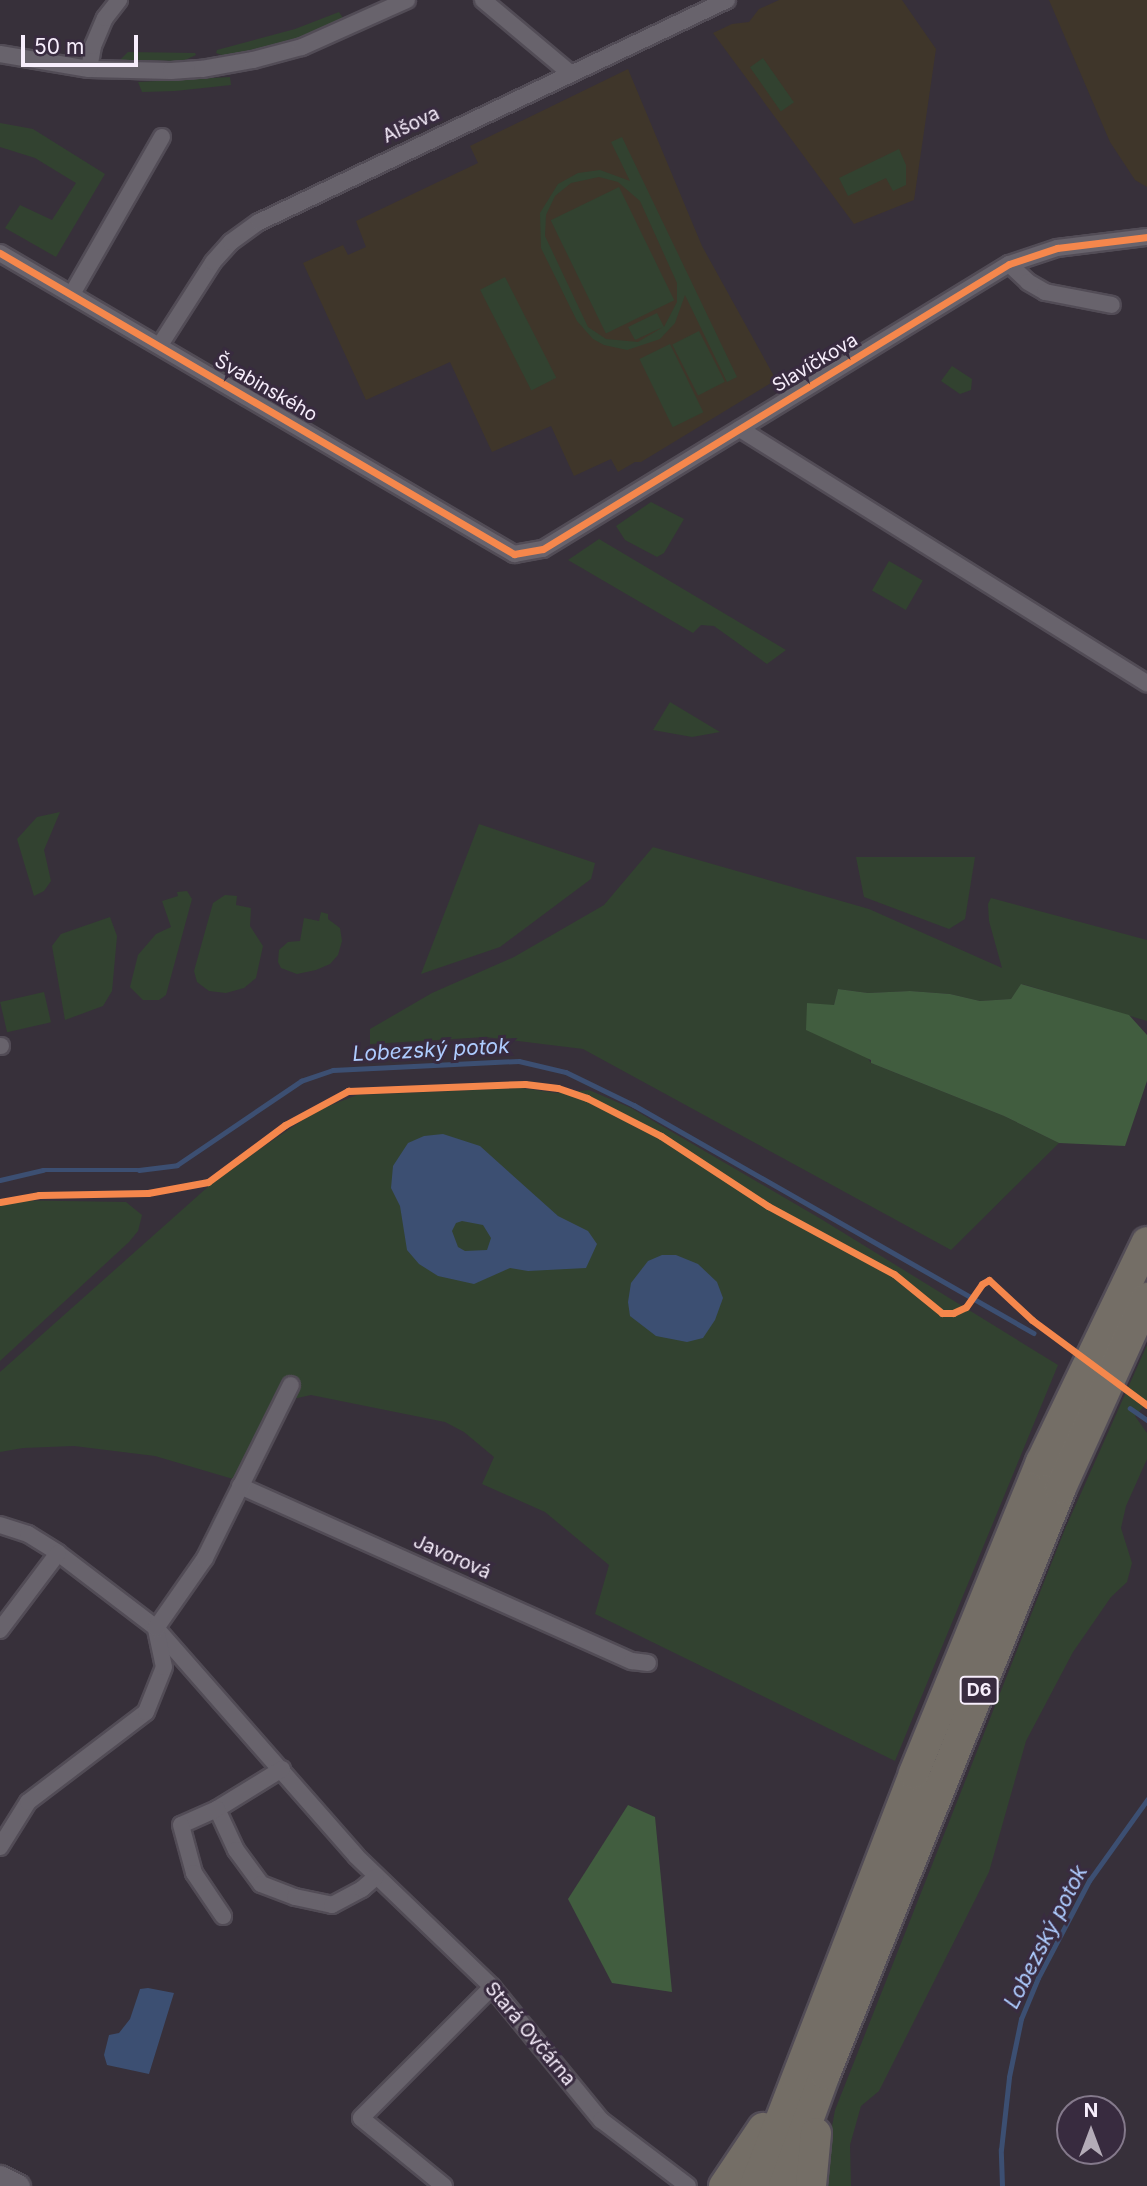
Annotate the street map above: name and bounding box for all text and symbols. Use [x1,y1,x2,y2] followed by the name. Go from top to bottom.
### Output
[24,21,142,65] scale bar
[34,34,84,59] text: 50 m
[379,102,443,148] street label: Alšova
[768,329,862,397] street label: Slavíčkova
[211,349,321,427] street label: Švabinského
[352,1033,510,1067] water label: Lobezský potok
[410,1530,494,1584] street label: Javorová
[958,1675,1000,1704] road number: D6
[999,1861,1093,2013] water label: Lobezský potok
[480,1978,580,2090] street label: Stará Ovčárna
[1056,2095,1126,2165] north arrow
[1084,2099,1098,2122] text: N

